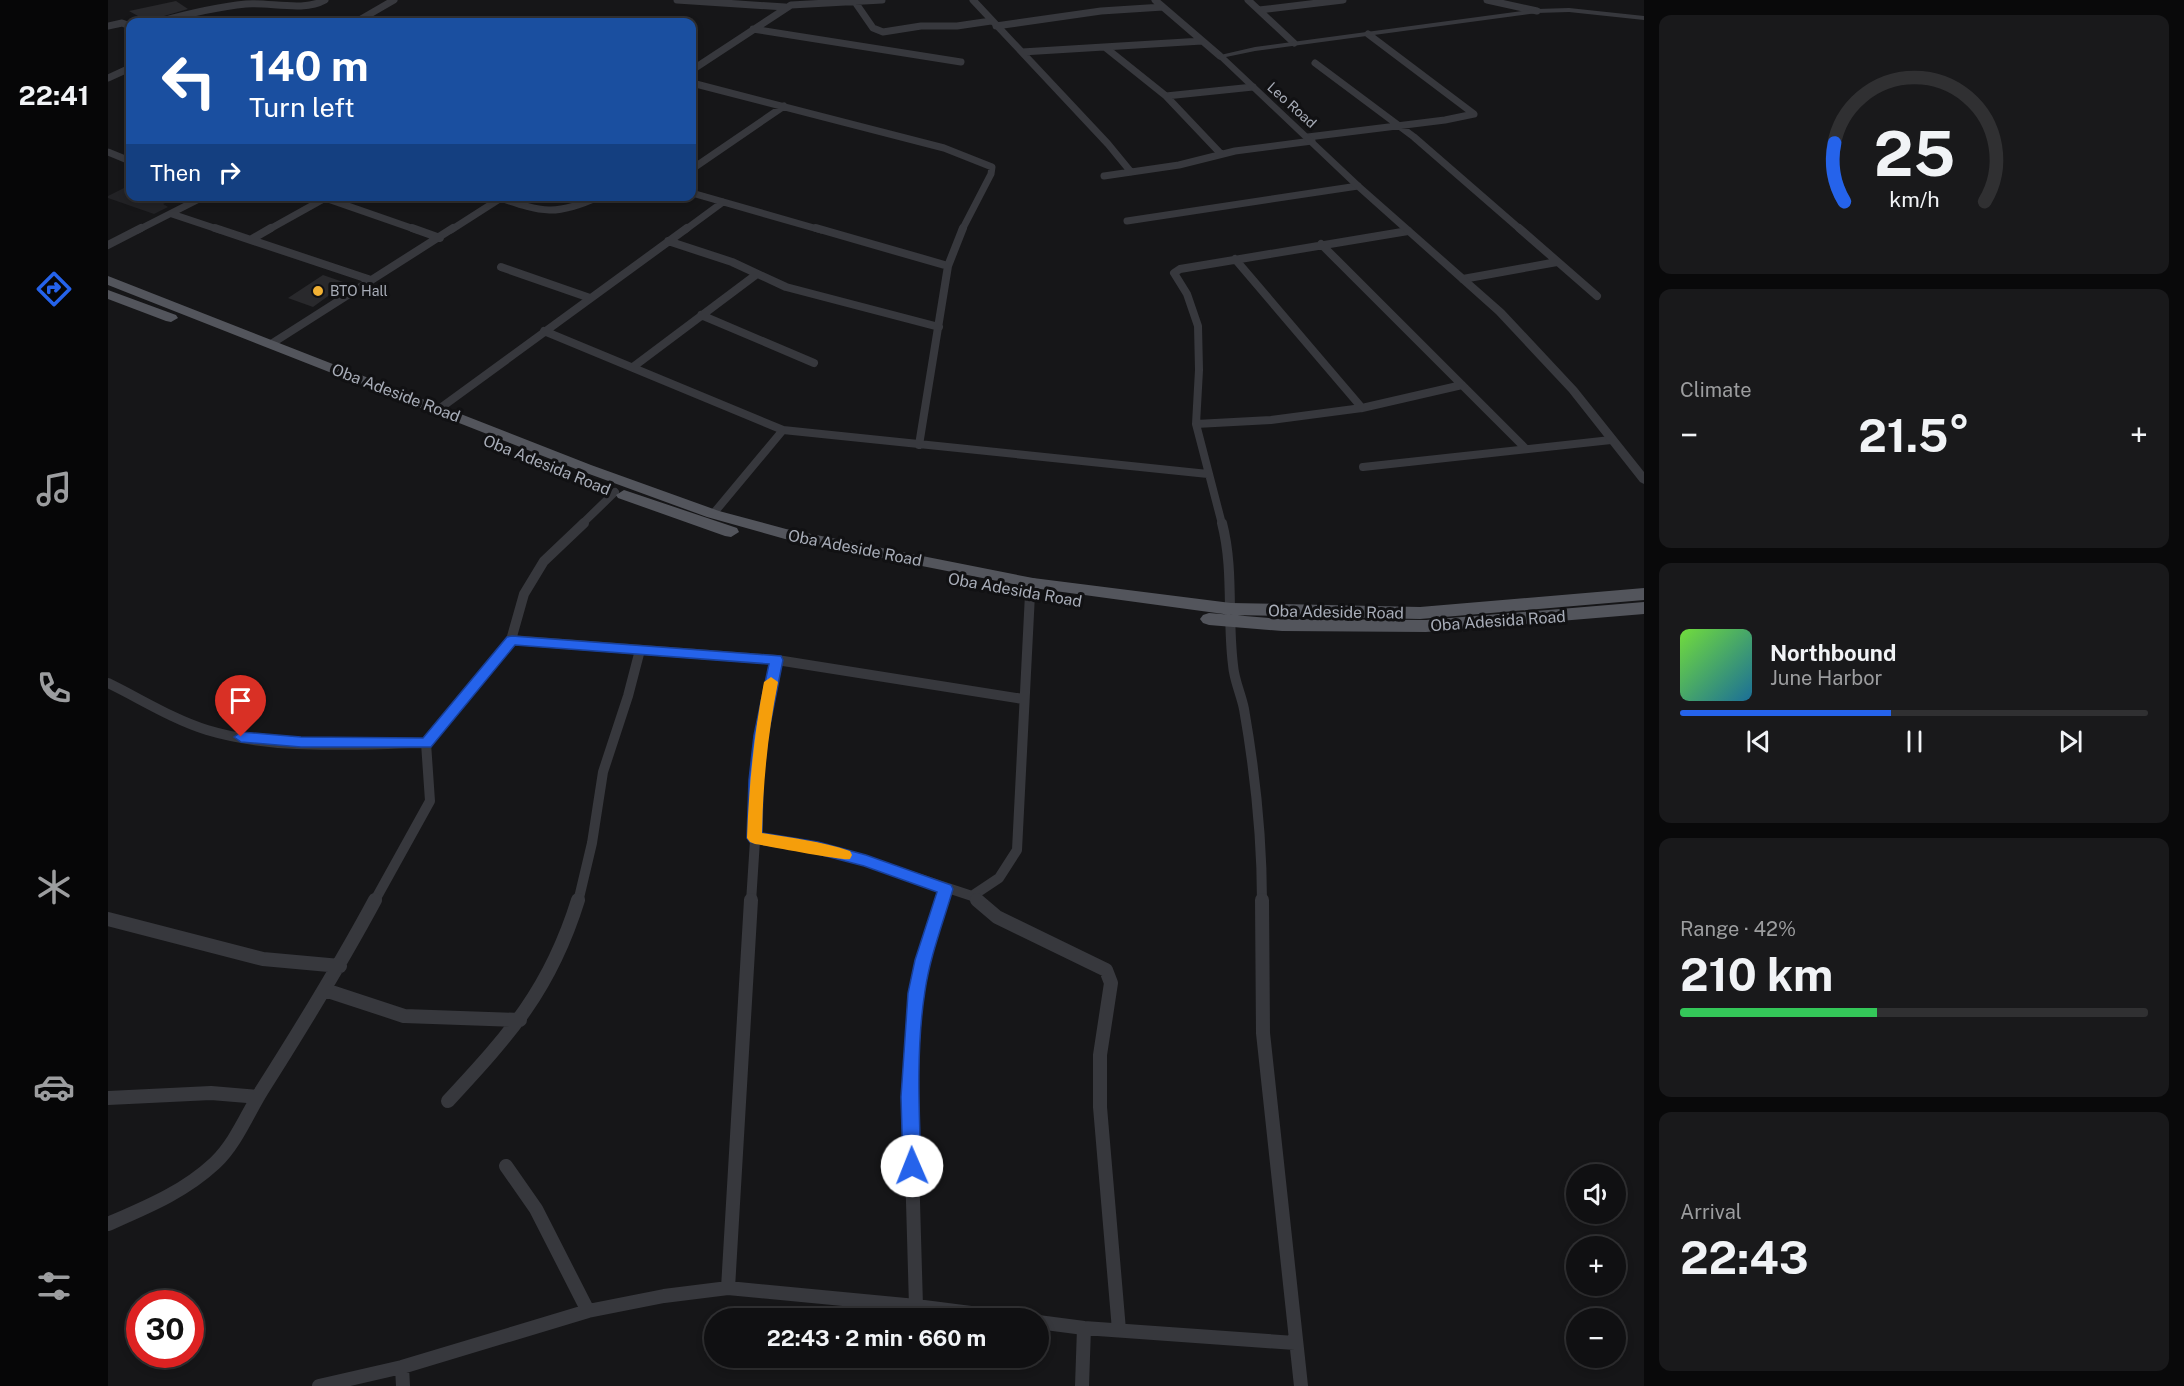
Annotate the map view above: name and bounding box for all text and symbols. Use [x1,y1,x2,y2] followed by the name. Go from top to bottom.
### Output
[249,41,369,90] text: 140 m
[150,42,228,120] icon: left
[19,79,89,111] text: 22:41
[1264,79,1320,131] street label: Leo Road
[249,91,355,123] text: Turn left
[1873,117,1955,190] text: 25
[213,156,246,189] icon: right
[150,160,201,186] text: Then
[1889,187,1939,212] text: km/h
[33,268,75,310] icon: directions
[330,283,388,299] place label: BTO Hall
[311,284,325,298] marker: BTO Hall
[329,360,463,426] street label: Oba Adeside Road
[1680,378,1752,402] text: Climate
[1858,409,1970,462] text: 21.5°
[1680,416,1698,454] text: −
[2130,416,2148,454] text: +
[481,431,613,499] street label: Oba Adesida Road
[33,468,75,510] icon: music
[787,526,923,570] street label: Oba Adeside Road
[947,569,1083,611] street label: Oba Adesida Road
[1268,601,1404,623] street label: Oba Adeside Road
[1430,607,1566,635] street label: Oba Adesida Road
[1770,640,1896,666] text: Northbound
[1770,666,1882,690] text: June Harbor
[33,667,75,709] icon: phone
[215,675,266,737] pin
[224,684,257,717] icon: arrive
[1742,725,1775,758] icon: previous
[1898,725,1931,758] icon: pause
[2054,725,2087,758] icon: next
[33,866,75,908] icon: climate
[1680,917,1796,941] text: Range · 42%
[1680,948,1833,1001] text: 210 km
[33,1066,75,1108] icon: car
[880,1134,944,1198] position arrow
[1566,1164,1626,1368] map controls
[1566,1164,1626,1224] button: sound
[1680,1200,1742,1224] text: Arrival
[1680,1231,1809,1284] text: 22:43
[1566,1236,1626,1296] button: +
[33,1265,75,1307] icon: filters
[126,1290,204,1368] speed limit sign: 30
[1566,1308,1626,1368] button: −
[767,1325,986,1351] text: 22:43 · 2 min · 660 m

